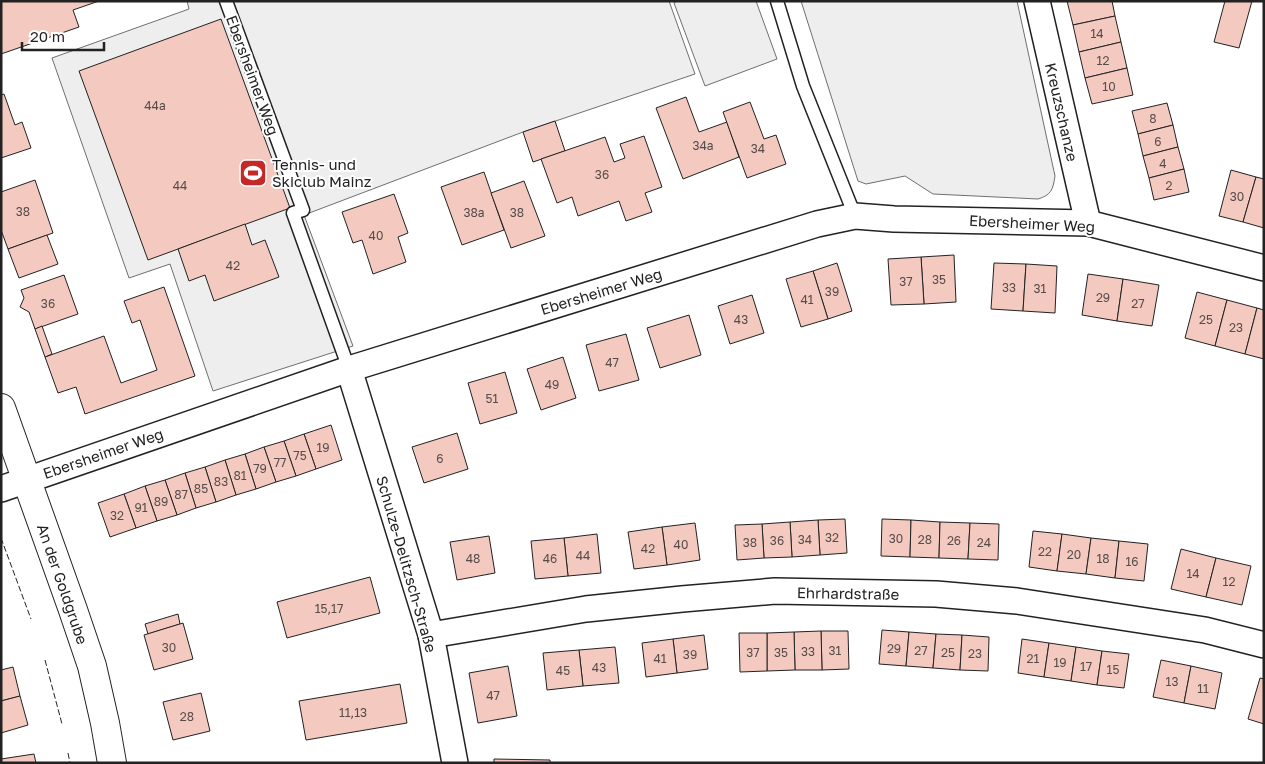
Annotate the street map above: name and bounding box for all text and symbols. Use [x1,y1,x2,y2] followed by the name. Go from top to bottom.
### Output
[223,13,283,137] street label: Ebersheimer Weg
[22,20,105,52] scale bar
[1090,26,1104,41] house number: 14
[30,27,65,45] text: 20 m
[1097,53,1109,68] house number: 12
[1042,61,1082,163] street label: Kreuzschanze
[1102,79,1116,94] house number: 10
[144,98,166,113] house number: 44a
[1149,111,1157,126] house number: 8
[1154,134,1162,149] house number: 6
[692,138,714,153] house number: 34a
[751,141,765,156] house number: 34
[272,155,372,190] place label: Tennis- und Skiclub Mainz
[1159,156,1167,171] house number: 4
[238,158,268,188] sports icon: Tennis- und Skiclub Mainz
[595,167,609,182] house number: 36
[173,178,187,193] house number: 44
[1166,178,1173,193] house number: 2
[1230,189,1244,204] house number: 30
[16,204,30,219] house number: 38
[463,205,485,220] house number: 38a
[510,205,524,220] house number: 38
[969,211,1095,235] street label: Ebersheimer Weg
[369,228,383,243] house number: 40
[226,258,240,273] house number: 42
[538,264,664,318] street label: Ebersheimer Weg
[932,272,946,287] house number: 35
[899,274,913,289] house number: 37
[1002,280,1016,295] house number: 33
[1034,281,1047,296] house number: 31
[825,284,839,299] house number: 39
[1096,290,1110,305] house number: 29
[800,292,814,307] house number: 41
[41,296,55,311] house number: 36
[1131,296,1145,311] house number: 27
[734,312,748,327] house number: 43
[1199,312,1213,327] house number: 25
[1229,320,1243,335] house number: 23
[605,355,619,370] house number: 47
[545,377,559,392] house number: 49
[486,391,499,406] house number: 51
[40,424,166,482] street label: Ebersheimer Weg
[316,440,330,455] house number: 19
[293,448,307,463] house number: 75
[436,451,444,466] house number: 6
[274,455,286,470] house number: 77
[253,461,267,476] house number: 79
[233,468,247,483] house number: 81
[214,474,228,489] house number: 83
[373,474,441,655] street label: Schulze-Delitzsch-Straße
[194,481,208,496] house number: 85
[174,487,188,502] house number: 87
[154,494,168,509] house number: 89
[134,500,148,515] house number: 91
[110,508,124,523] house number: 32
[34,521,92,647] street label: An der Goldgrube
[825,530,839,545] house number: 32
[889,531,903,546] house number: 30
[798,532,812,547] house number: 34
[918,532,932,547] house number: 28
[770,533,784,548] house number: 36
[947,533,961,548] house number: 26
[743,535,757,550] house number: 38
[977,535,991,550] house number: 24
[674,537,688,552] house number: 40
[641,541,655,556] house number: 42
[1038,544,1052,559] house number: 22
[1067,547,1081,562] house number: 20
[576,548,590,563] house number: 44
[466,551,480,566] house number: 48
[543,551,557,566] house number: 46
[1096,551,1110,566] house number: 18
[1125,554,1139,569] house number: 16
[1186,566,1200,581] house number: 14
[1223,574,1235,589] house number: 12
[797,583,900,603] street label: Ehrhardstraße
[315,601,343,616] house number: 15,17
[162,640,176,655] house number: 30
[887,641,901,656] house number: 29
[829,643,842,658] house number: 31
[914,643,928,658] house number: 27
[801,644,815,659] house number: 33
[746,645,760,660] house number: 37
[774,645,788,660] house number: 35
[941,645,955,660] house number: 25
[968,646,982,661] house number: 23
[683,647,697,662] house number: 39
[653,651,667,666] house number: 41
[1027,651,1040,666] house number: 21
[1053,655,1067,670] house number: 19
[1080,659,1092,674] house number: 17
[592,660,606,675] house number: 43
[1107,662,1119,677] house number: 15
[556,663,570,678] house number: 45
[1166,674,1178,689] house number: 13
[1197,681,1209,696] house number: 11
[486,688,500,703] house number: 47
[339,705,367,720] house number: 11,13
[180,709,194,724] house number: 28

